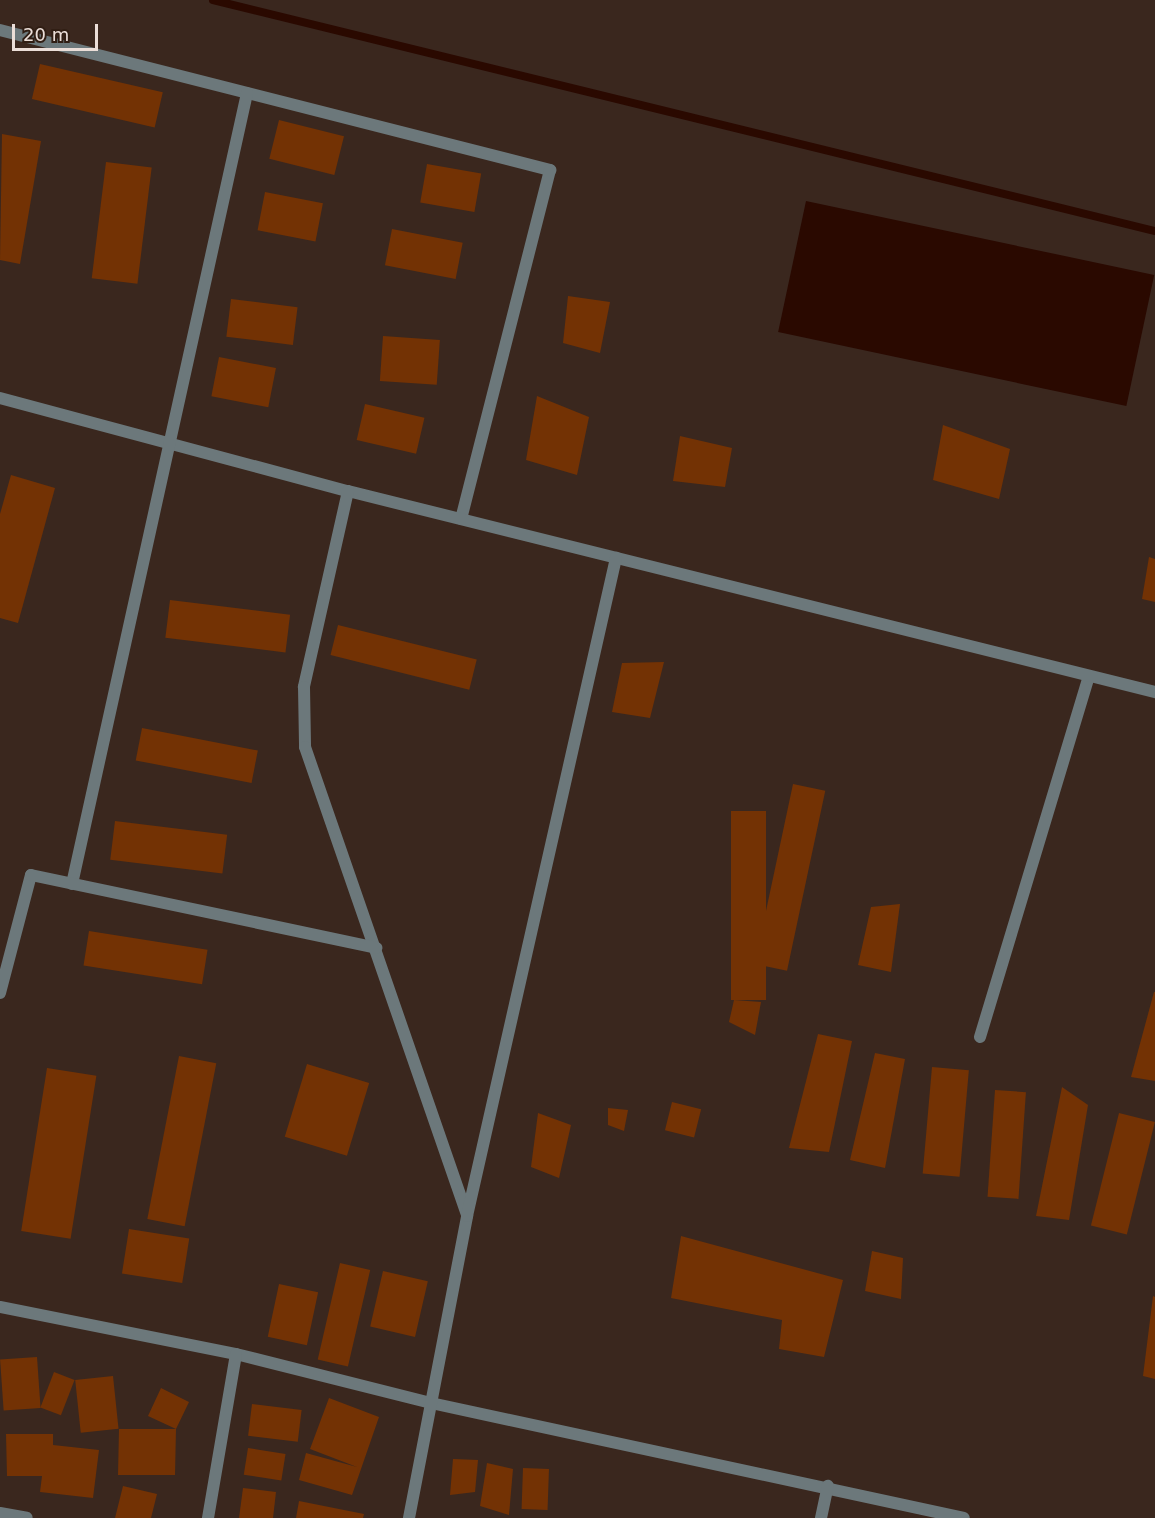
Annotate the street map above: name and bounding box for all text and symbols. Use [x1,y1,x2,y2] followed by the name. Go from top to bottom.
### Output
[15,12,100,50] scale bar
[23,24,69,45] text: 20 m

